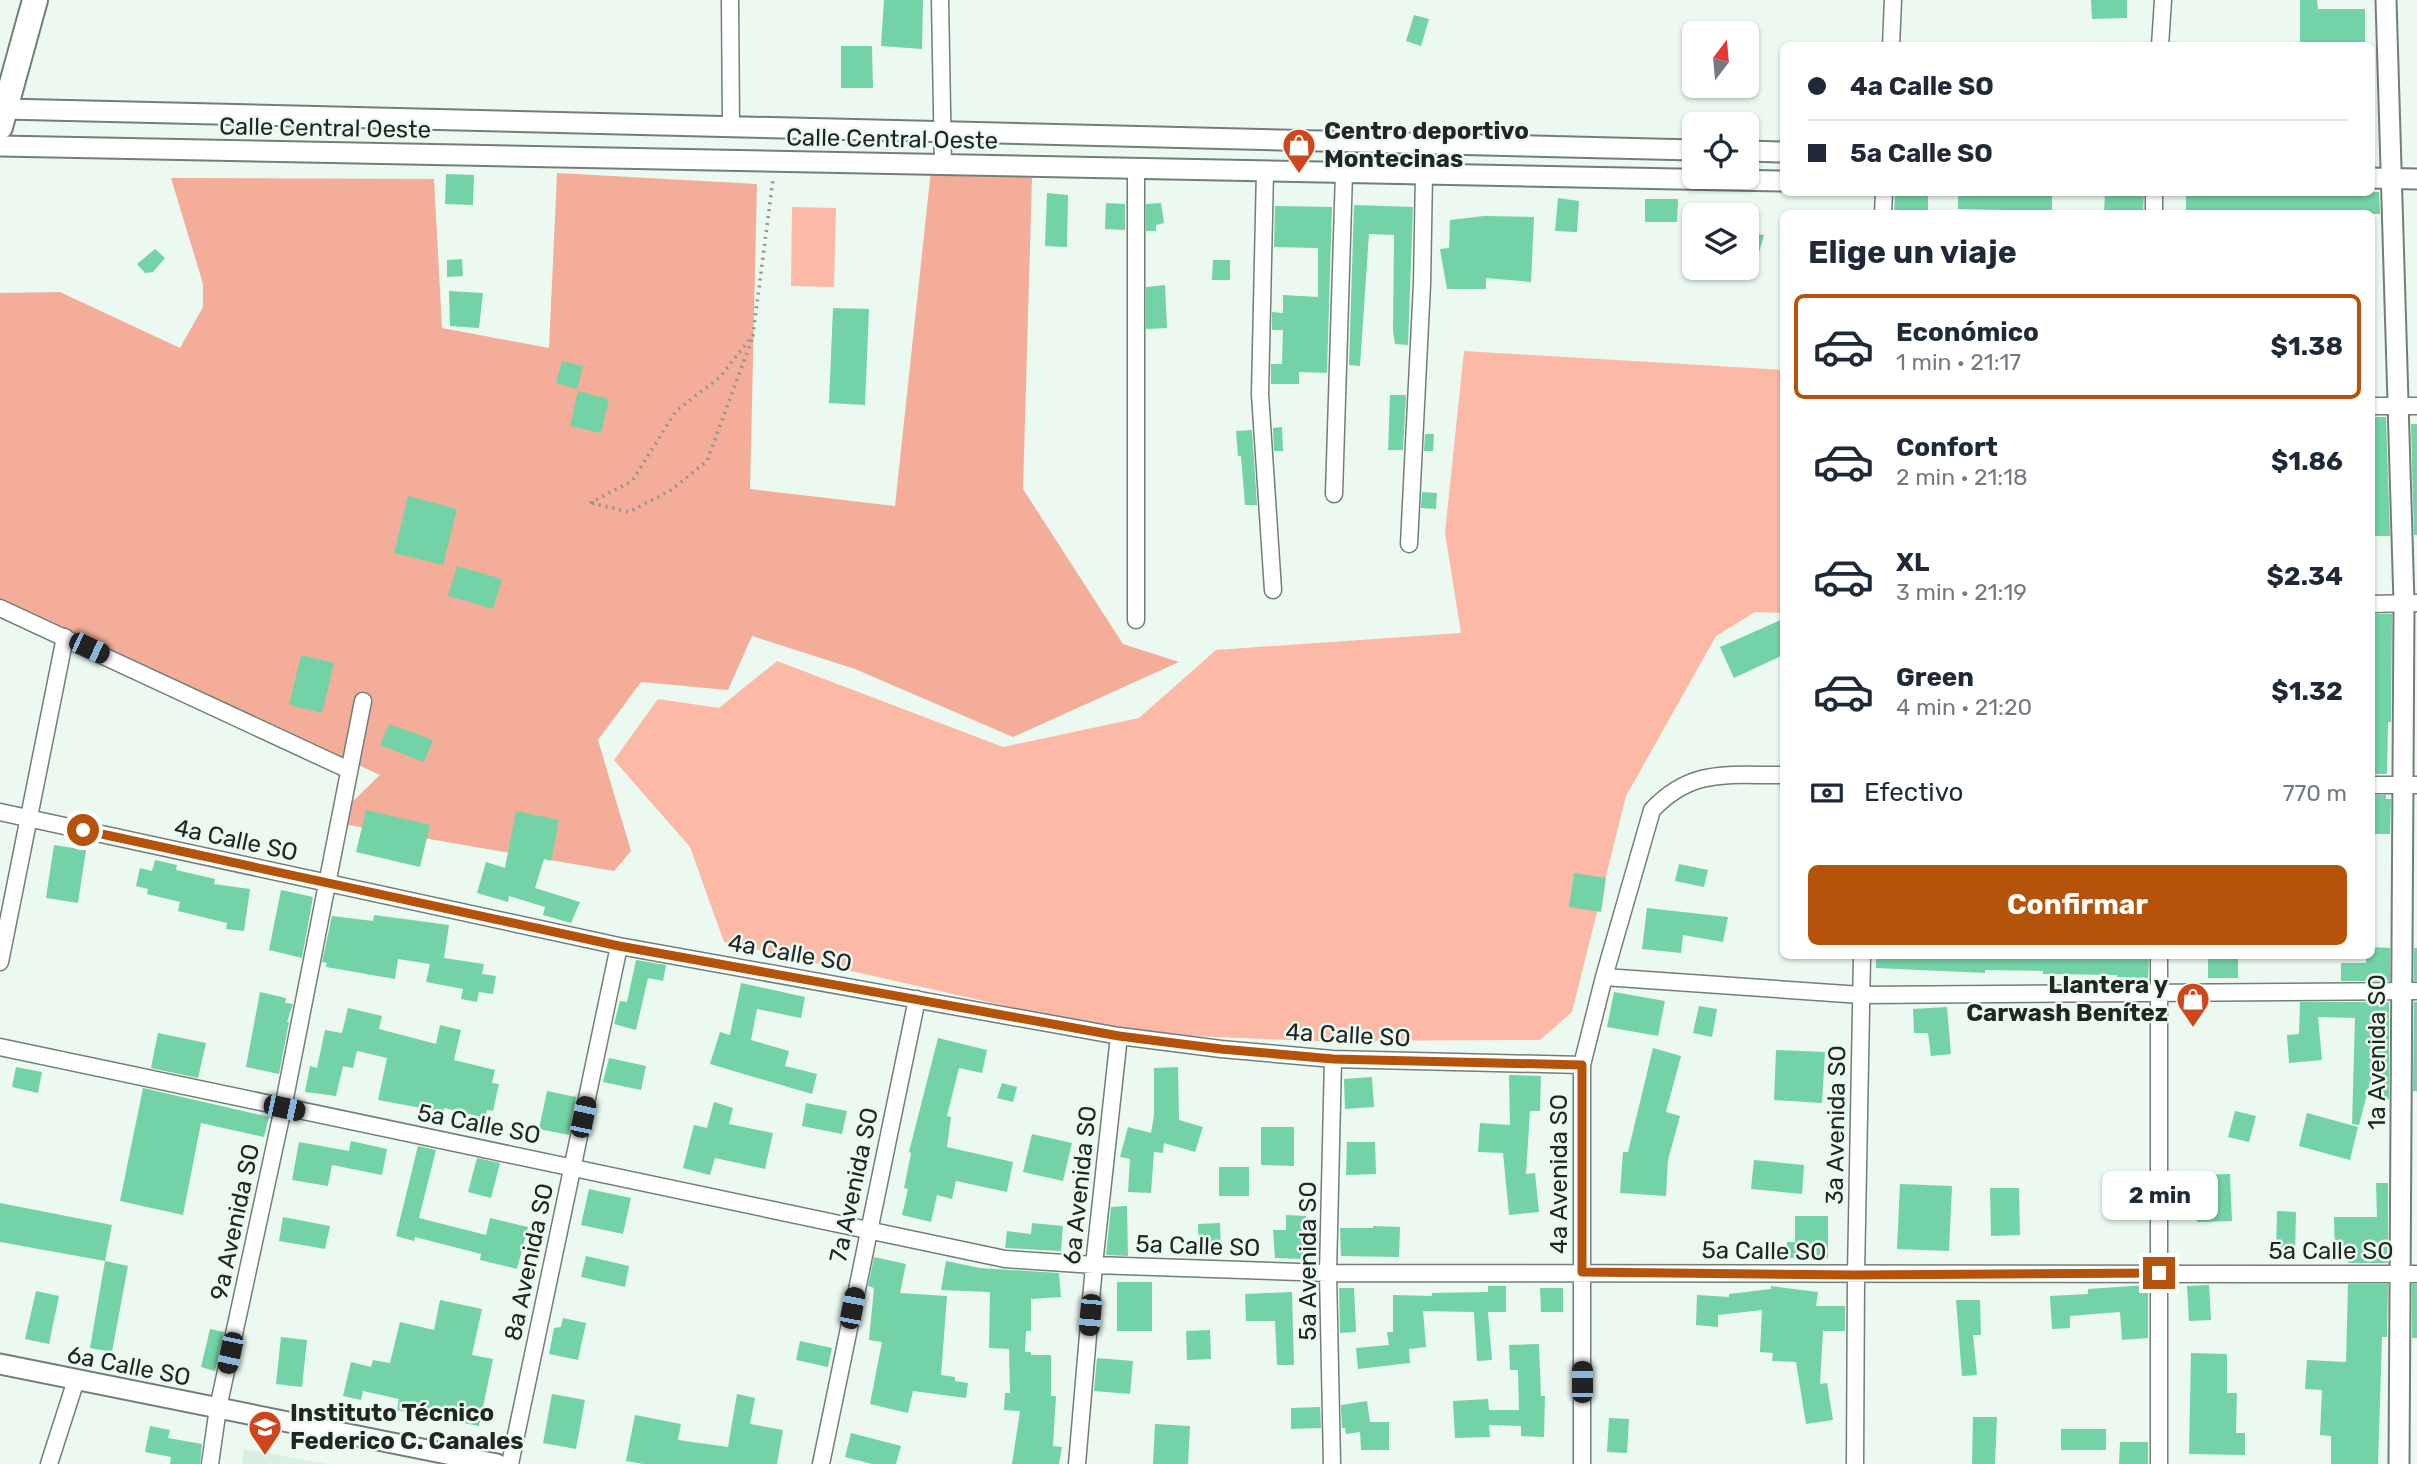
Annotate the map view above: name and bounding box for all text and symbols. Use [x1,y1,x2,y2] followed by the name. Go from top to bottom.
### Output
[1682,21,1759,98] north arrow
[1682,21,1759,280] map controls
[1850,71,1994,102] text: 4a Calle SO
[219,112,431,144] street label: Calle Central Oeste
[1682,112,1759,189] button: locate
[1324,117,1529,173] place label: Centro deportivo Montecinas
[786,123,998,155] street label: Calle Central Oeste
[1280,126,1318,175] shop icon: Centro deportivo Montecinas
[1850,138,1993,169] text: 5a Calle SO
[1682,203,1759,280] button: layers
[1808,233,2017,271] text: Elige un viaje
[1812,315,1875,378] icon: car
[1896,317,2039,348] text: Económico
[2271,331,2343,362] text: $1.38
[1896,348,2021,376] text: 1 min · 21:17
[1812,430,1875,493] icon: car
[1896,432,1998,463] text: Confort
[2271,446,2343,477] text: $1.86
[1896,463,2028,491] text: 2 min · 21:18
[1812,545,1875,608] icon: car
[1896,547,1929,578] text: XL
[2266,561,2343,592] text: $2.34
[1896,578,2027,606] text: 3 min · 21:19
[66,630,113,666] car
[1812,660,1875,723] icon: car
[1896,662,1974,693] text: Green
[2271,676,2343,707] text: $1.32
[1896,693,2032,721] text: 4 min · 21:20
[1808,774,1846,812] icon: cash
[1864,777,1963,808] text: Efectivo
[2283,779,2347,807] text: 770 m
[172,813,300,867] street label: 4a Calle SO
[67,814,99,846] route start
[1808,865,2347,945] button: Confirmar
[726,928,854,978] street label: 4a Calle SO
[1966,971,2168,1027] place label: Llantera y Carwash Benítez
[2363,974,2391,1130] street label: 1a Avenida SO
[2174,980,2212,1029] shop icon: Llantera y Carwash Benítez
[1285,1018,1411,1052] street label: 4a Calle SO
[1821,1045,1851,1205] street label: 3a Avenida SO
[262,1093,307,1123] car
[569,1094,598,1140] car
[1545,1094,1573,1254] street label: 4a Avenida SO
[415,1098,543,1150] street label: 5a Calle SO
[1058,1104,1102,1266] street label: 6a Avenida SO
[824,1105,884,1265] street label: 7a Avenida SO
[205,1141,265,1303] street label: 9a Avenida SO
[2101,1172,2217,1220] callout: 2 min
[499,1181,559,1343] street label: 8a Avenida SO
[1294,1181,1322,1341] street label: 5a Avenida SO
[2129,1181,2191,1209] text: 2 min
[1135,1230,1261,1262] street label: 5a Calle SO
[1701,1236,1827,1266] street label: 5a Calle SO
[2269,1237,2393,1265] street label: 5a Calle SO
[2143,1257,2175,1289] route end
[838,1285,867,1331] car
[1078,1293,1103,1337] car
[216,1330,245,1376] car
[65,1340,193,1392] street label: 6a Calle SO
[1572,1361,1593,1403] car
[290,1399,524,1455] place label: Instituto Técnico Federico C. Canales
[246,1408,284,1457] school or university icon: Instituto Técnico Federico C. Canales

